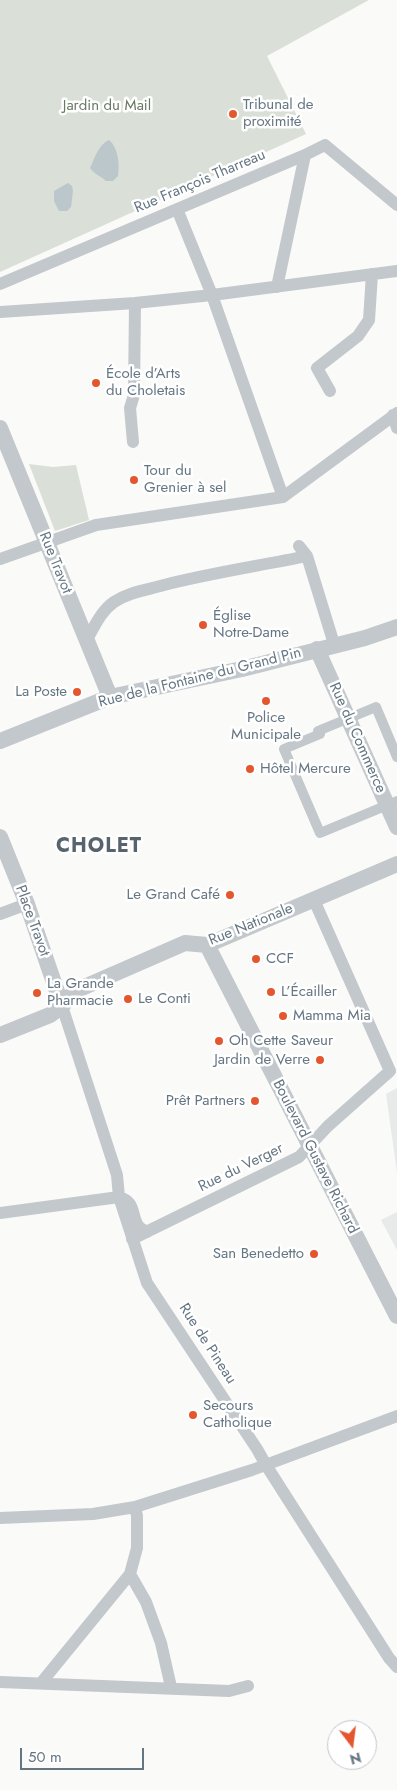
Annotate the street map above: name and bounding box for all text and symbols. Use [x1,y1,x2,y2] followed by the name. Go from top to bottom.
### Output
[243,96,314,131] place label: Tribunal de proximité
[63,97,151,115] park label: Jardin du Mail
[227,108,239,120] marker: Tribunal de proximité
[132,146,268,218] street label: Rue François Tharreau
[106,365,185,400] place label: École d’Arts du Choletais
[90,377,102,389] marker: École d’Arts du Choletais
[144,462,226,497] place label: Tour du Grenier à sel
[128,474,140,486] marker: Tour du Grenier à sel
[35,530,75,596] street label: Rue Travot
[213,607,289,642] place label: Église Notre-Dame
[197,619,209,631] marker: Église Notre-Dame
[97,644,303,712] street label: Rue de la Fontaine du Grand Pin
[325,680,389,796] street label: Rue du Commerce
[15,683,67,701] place label: La Poste
[71,686,83,698] marker: La Poste
[260,695,272,707] marker: Police Municipale
[231,709,301,744] place label: Police Municipale
[260,760,351,778] place label: Hôtel Mercure
[244,763,256,775] marker: Hôtel Mercure
[55,835,143,859] district label: CHOLET
[11,883,53,959] street label: Place Travot
[127,886,220,904] place label: Le Grand Café
[224,889,236,901] marker: Le Grand Café
[206,900,296,950] street label: Rue Nationale
[266,950,294,968] place label: CCF
[250,953,262,965] marker: CCF
[47,975,114,1010] place label: La Grande Pharmacie
[281,983,337,1001] place label: L’Écailler
[265,986,277,998] marker: L’Écailler
[31,987,43,999] marker: La Grande Pharmacie
[138,990,191,1008] place label: Le Conti
[122,993,134,1005] marker: Le Conti
[293,1007,371,1025] place label: Mamma Mia
[277,1010,289,1022] marker: Mamma Mia
[229,1032,333,1050] place label: Oh Cette Saveur
[213,1035,225,1047] marker: Oh Cette Saveur
[214,1051,310,1069] place label: Jardin de Verre
[314,1054,326,1066] marker: Jardin de Verre
[268,1077,362,1237] street label: Boulevard Gustave Richard
[166,1092,245,1110] place label: Prêt Partners
[249,1095,261,1107] marker: Prêt Partners
[196,1140,286,1196] street label: Rue du Verger
[213,1245,304,1263] place label: San Benedetto
[308,1248,320,1260] marker: San Benedetto
[174,1300,240,1388] street label: Rue de Pineau
[203,1397,272,1432] place label: Secours Catholique
[187,1409,199,1421] marker: Secours Catholique
[327,1720,377,1770] north arrow
[22,1738,146,1770] scale bar
[28,1746,62,1768] text: 50 m
[348,1747,364,1770] text: N

